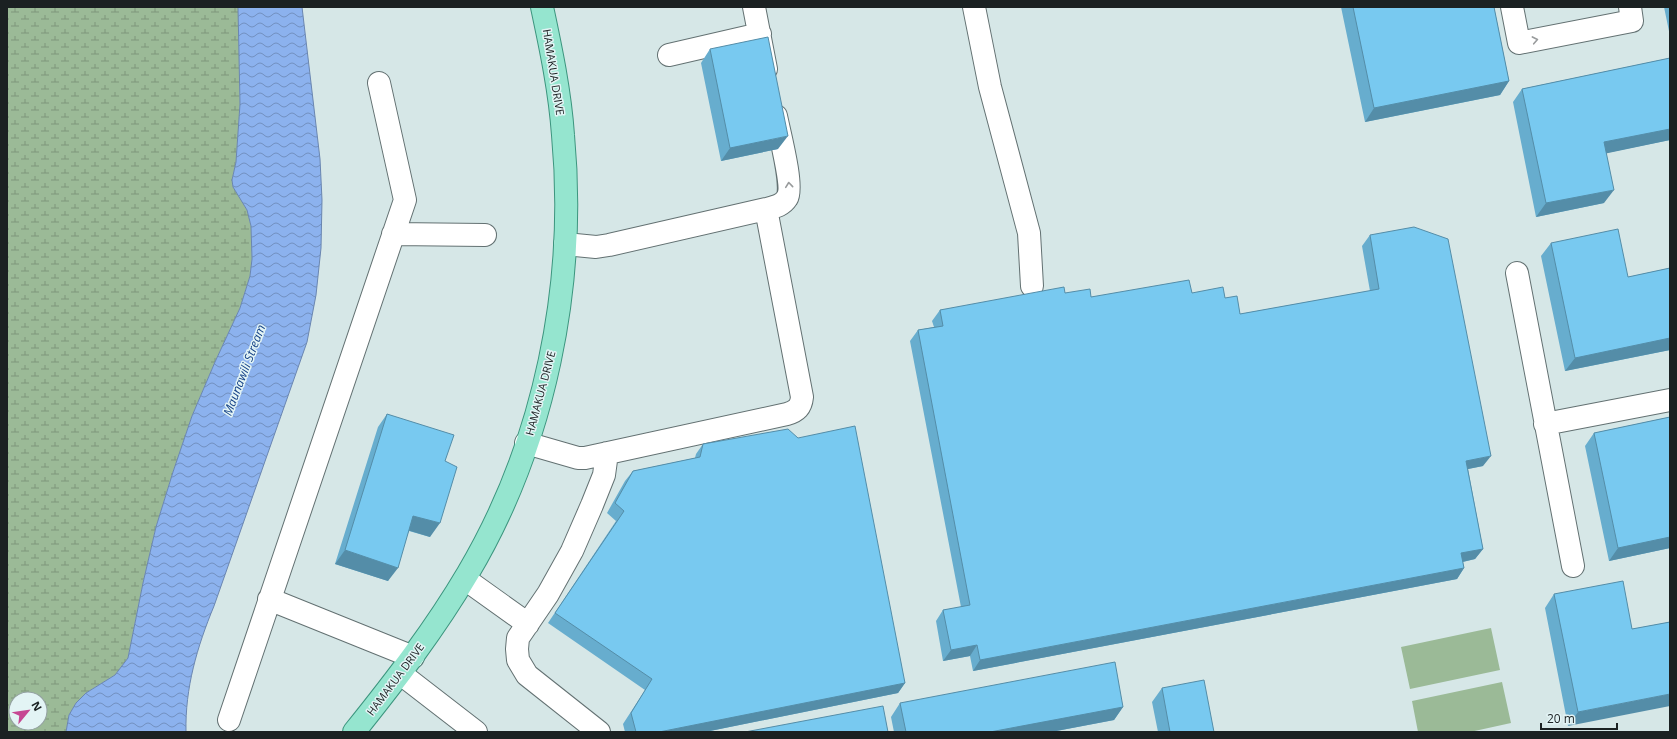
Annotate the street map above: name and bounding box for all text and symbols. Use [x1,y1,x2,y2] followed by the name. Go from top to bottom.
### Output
[540,28,568,116] street label: HAMAKUA DRIVE
[1532,36,1538,44] one-way arrow
[785,182,794,188] one-way arrow
[219,322,269,418] water label: Maunawili Stream
[521,349,559,437] street label: HAMAKUA DRIVE
[363,640,427,718] street label: HAMAKUA DRIVE
[8,691,48,731] north arrow
[28,698,46,713] text: N
[1541,705,1617,731] scale bar
[1547,710,1575,727] text: 20 m

